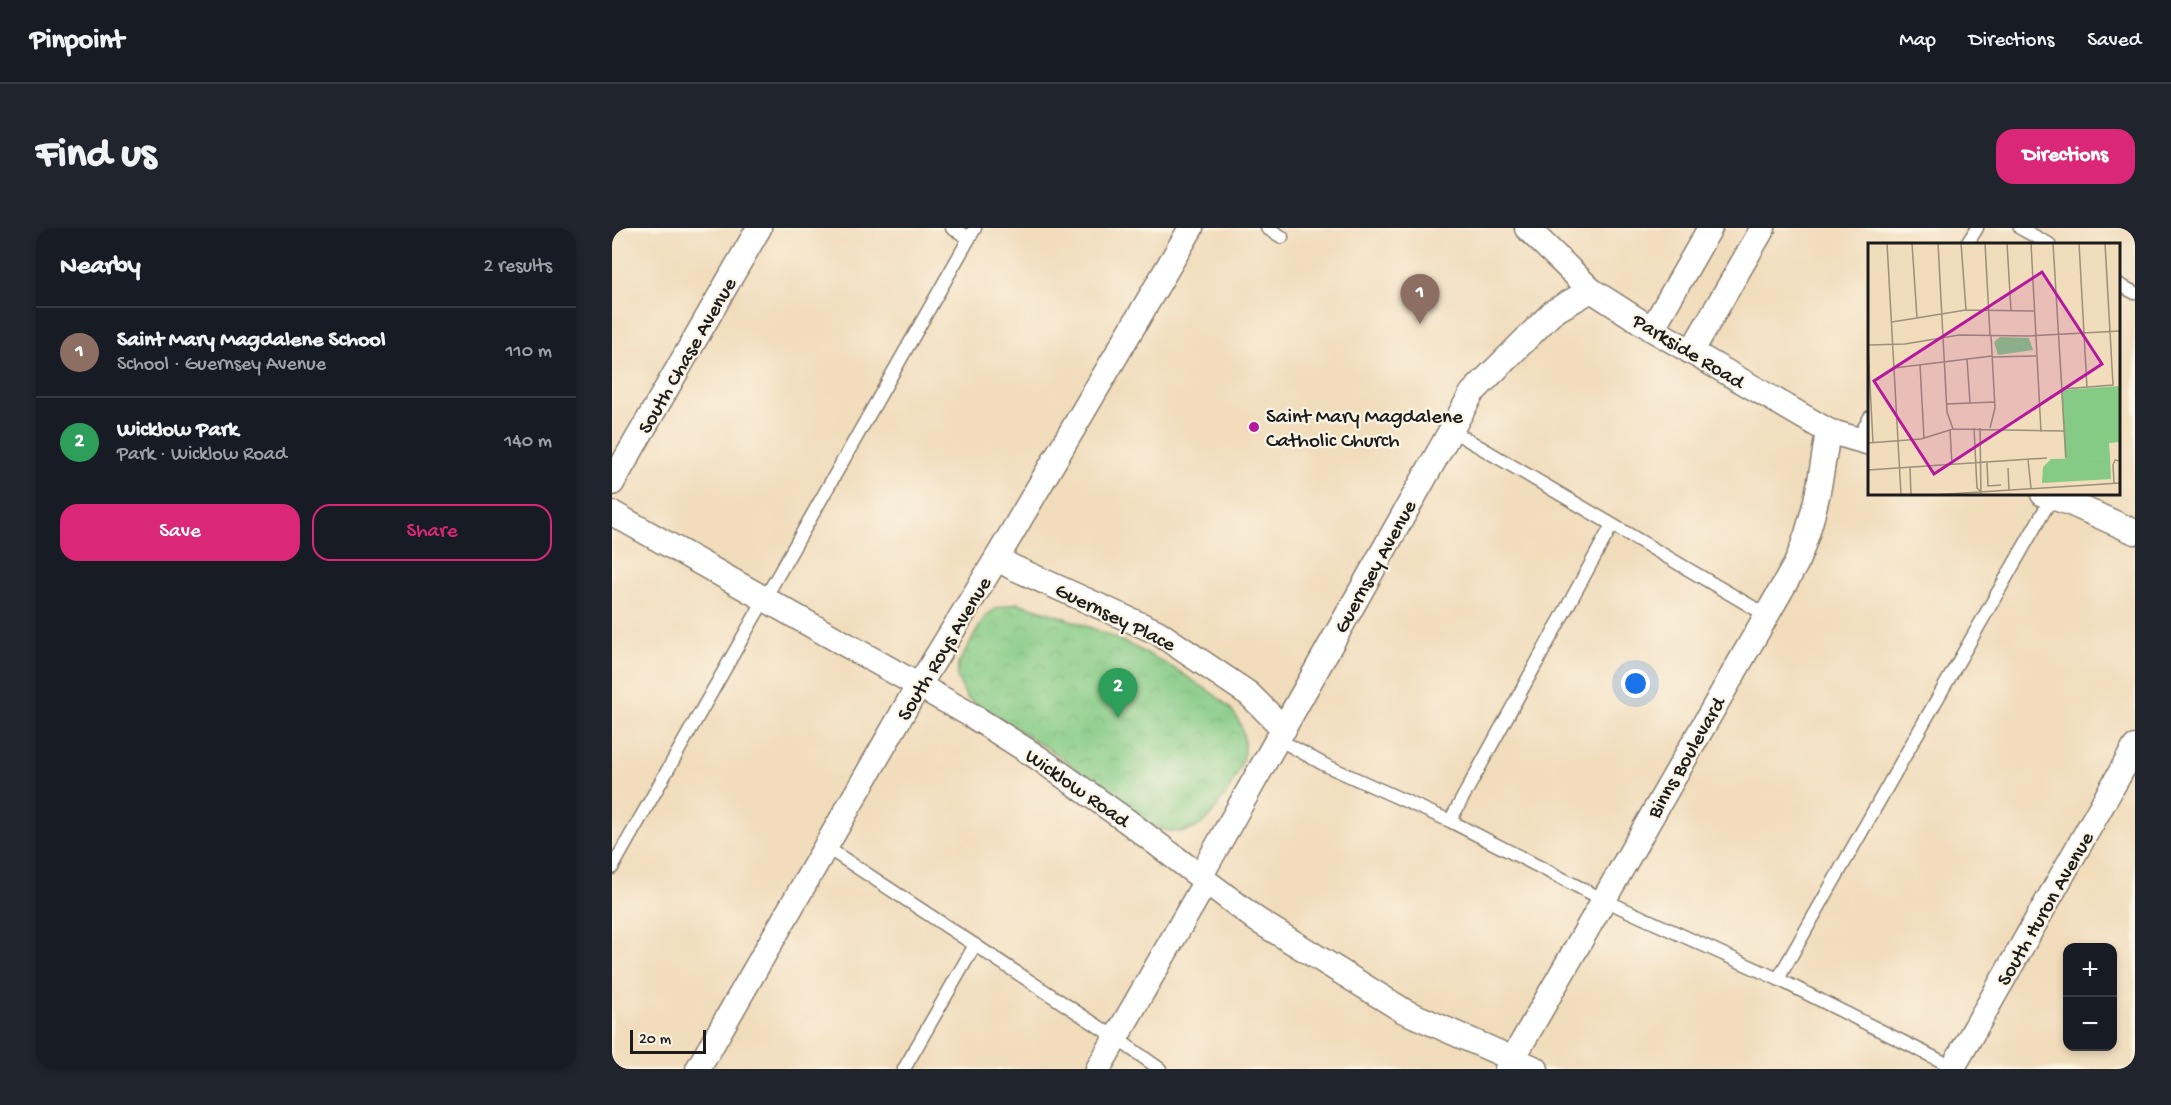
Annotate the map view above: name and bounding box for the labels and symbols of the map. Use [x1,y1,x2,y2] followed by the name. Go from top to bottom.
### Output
[1868,243,2120,495] inset map
[634,273,745,439] street label: South Chase Avenue
[1400,274,1440,324] pin: 1
[1626,309,1749,397] street label: Parkside Road
[1266,406,1464,455] place label: Saint Mary Magdalene Catholic Church
[1247,420,1261,434] marker: Saint Mary Magdalene Catholic Church
[1330,496,1425,639] street label: Guernsey Avenue
[893,572,999,726] street label: South Roys Avenue
[1050,579,1180,660] street label: Guernsey Place
[1098,668,1138,718] pin: 2
[1621,669,1650,698] your location
[1643,692,1734,825] street label: Binns Boulevard
[1019,745,1134,836] street label: Wicklow Road
[1993,827,2102,991] street label: South Huron Avenue
[630,1027,706,1054] scale bar

